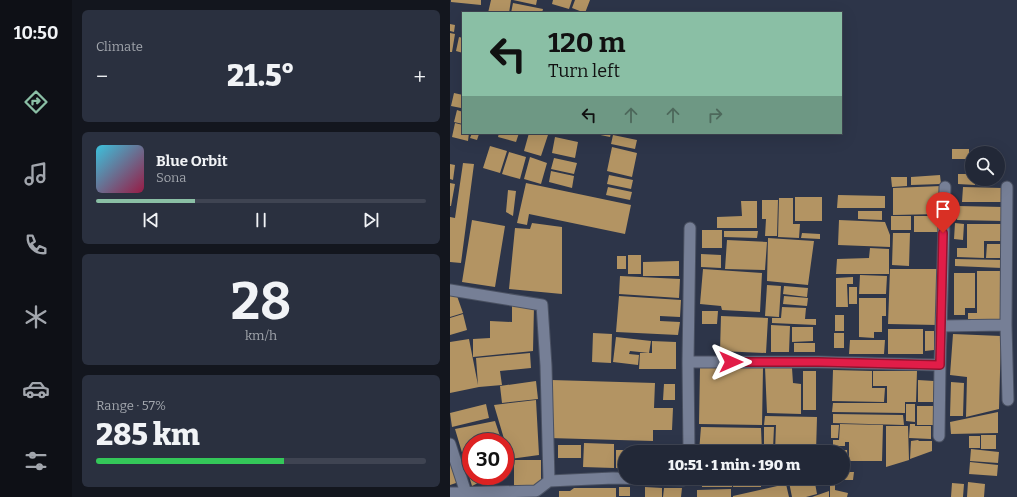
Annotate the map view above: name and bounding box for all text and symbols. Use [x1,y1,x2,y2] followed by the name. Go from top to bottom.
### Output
[14,22,58,44] text: 10:50
[548,26,625,59] text: 120 m
[482,28,534,80] icon: left
[96,39,143,54] text: Climate
[227,58,295,94] text: 21.5°
[548,60,620,82] text: Turn left
[96,63,108,90] text: −
[413,63,426,90] text: +
[22,88,50,116] icon: directions
[578,104,600,126] icon: left
[620,104,642,126] icon: ahead
[662,104,684,126] icon: ahead
[704,104,726,126] icon: right
[965,146,1005,186] map controls
[965,146,1005,186] button: search
[156,152,228,170] text: Blue Orbit
[22,160,50,188] icon: music
[156,170,186,185] text: Sona
[926,192,960,233] pin
[932,198,954,220] icon: arrive
[140,209,162,231] icon: previous
[250,209,272,231] icon: pause
[360,209,382,231] icon: next
[22,231,50,259] icon: phone
[231,270,291,333] text: 28
[22,303,50,331] icon: climate
[245,328,277,343] text: km/h
[710,341,752,383] position arrow
[22,375,50,403] icon: car
[96,398,166,413] text: Range · 57%
[96,417,199,453] text: 285 km
[462,433,514,485] speed limit sign: 30
[22,447,50,475] icon: filters
[668,456,800,474] text: 10:51 · 1 min · 190 m

